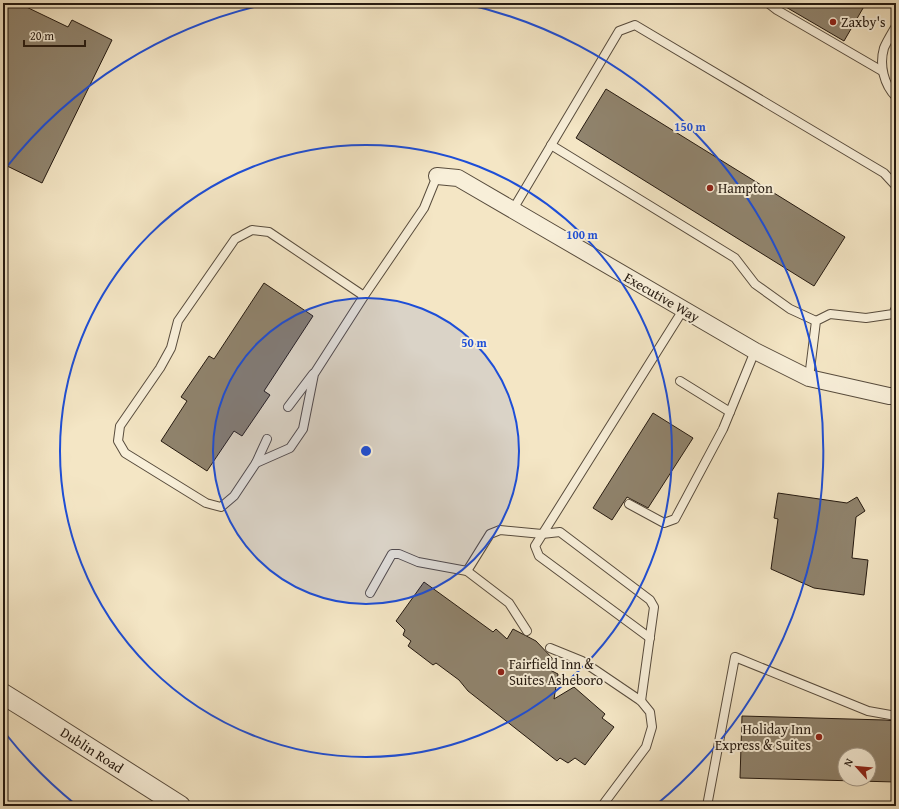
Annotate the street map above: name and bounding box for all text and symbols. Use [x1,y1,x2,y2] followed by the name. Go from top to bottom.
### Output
[841,12,886,32] place label: Zaxby's
[828,17,838,27] marker: Zaxby's
[24,22,85,48] scale bar
[30,27,54,44] text: 20 m
[674,118,707,135] text: 150 m
[718,178,773,198] place label: Hampton
[705,183,715,193] marker: Hampton
[566,226,599,243] text: 100 m
[620,267,704,327] street label: Executive Way
[461,334,487,351] text: 50 m
[359,444,373,458] centre of rings
[509,654,603,690] place label: Fairfield Inn & Suites Asheboro
[496,667,506,677] marker: Fairfield Inn & Suites Asheboro
[715,719,811,755] place label: Holiday Inn Express & Suites
[57,722,128,778] street label: Dublin Road
[814,732,824,742] marker: Holiday Inn Express & Suites
[837,747,877,787] north arrow
[839,755,857,769] text: N

